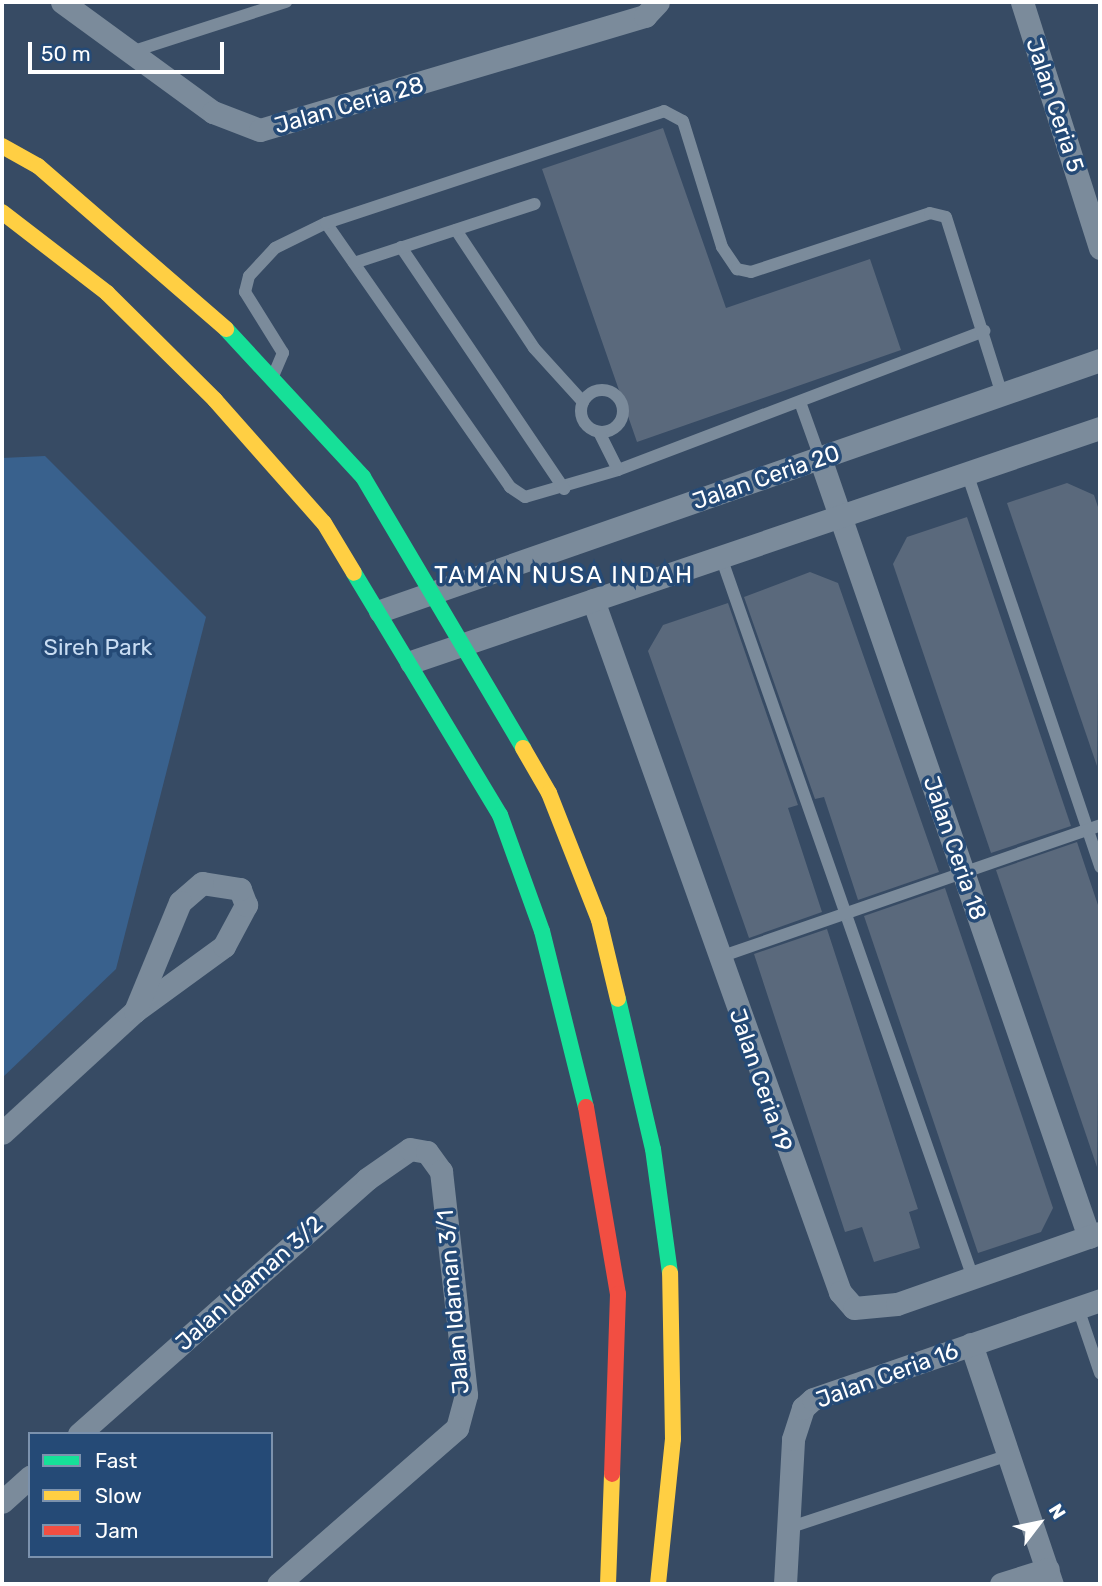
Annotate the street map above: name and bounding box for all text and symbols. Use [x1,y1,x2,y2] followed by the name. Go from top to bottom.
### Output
[32,28,228,72] scale bar
[1020,34,1090,176] street label: Jalan Ceria 5
[41,41,91,66] text: 50 m
[271,71,427,139] street label: Jalan Ceria 28
[689,439,843,515] street label: Jalan Ceria 20
[436,562,692,590] district label: TAMAN NUSA INDAH
[44,633,152,661] park label: Sireh Park
[917,772,993,924] street label: Jalan Ceria 18
[724,1005,798,1155] street label: Jalan Ceria 19
[431,1209,475,1395] street label: Jalan Idaman 3/1
[170,1210,328,1356] street label: Jalan Idaman 3/2
[812,1336,962,1414] street label: Jalan Ceria 16
[28,1432,273,1558] legend
[95,1448,137,1473] text: Fast
[95,1483,142,1508] text: Slow
[1004,1488,1074,1558] north arrow
[1044,1500,1071,1523] text: N
[95,1518,139,1543] text: Jam

